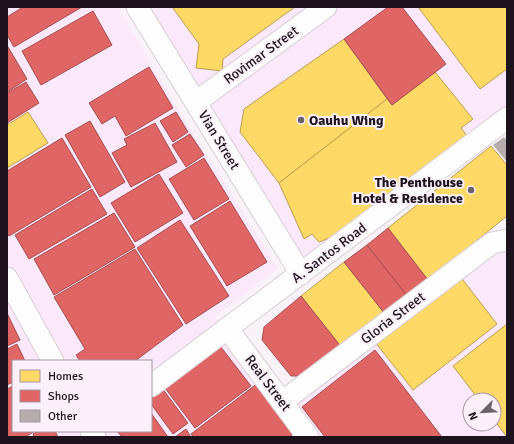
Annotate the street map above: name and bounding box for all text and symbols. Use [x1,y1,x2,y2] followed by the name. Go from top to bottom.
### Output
[220,22,302,88] street label: Rovimar Street
[195,107,243,173] street label: Vian Street
[309,112,384,129] place label: Oauhu Wing
[296,115,306,125] marker: Oauhu Wing
[353,174,463,207] place label: The Penthouse Hotel & Residence
[466,185,476,195] marker: The Penthouse Hotel & Residence
[288,219,370,287] street label: A. Santos Road
[357,288,429,348] street label: Gloria Street
[241,352,295,415] street label: Real Street
[12,360,152,432] legend
[48,369,83,384] text: Homes
[48,389,79,404] text: Shops
[462,392,502,432] north arrow
[48,409,78,424] text: Other
[466,410,481,422] text: N

